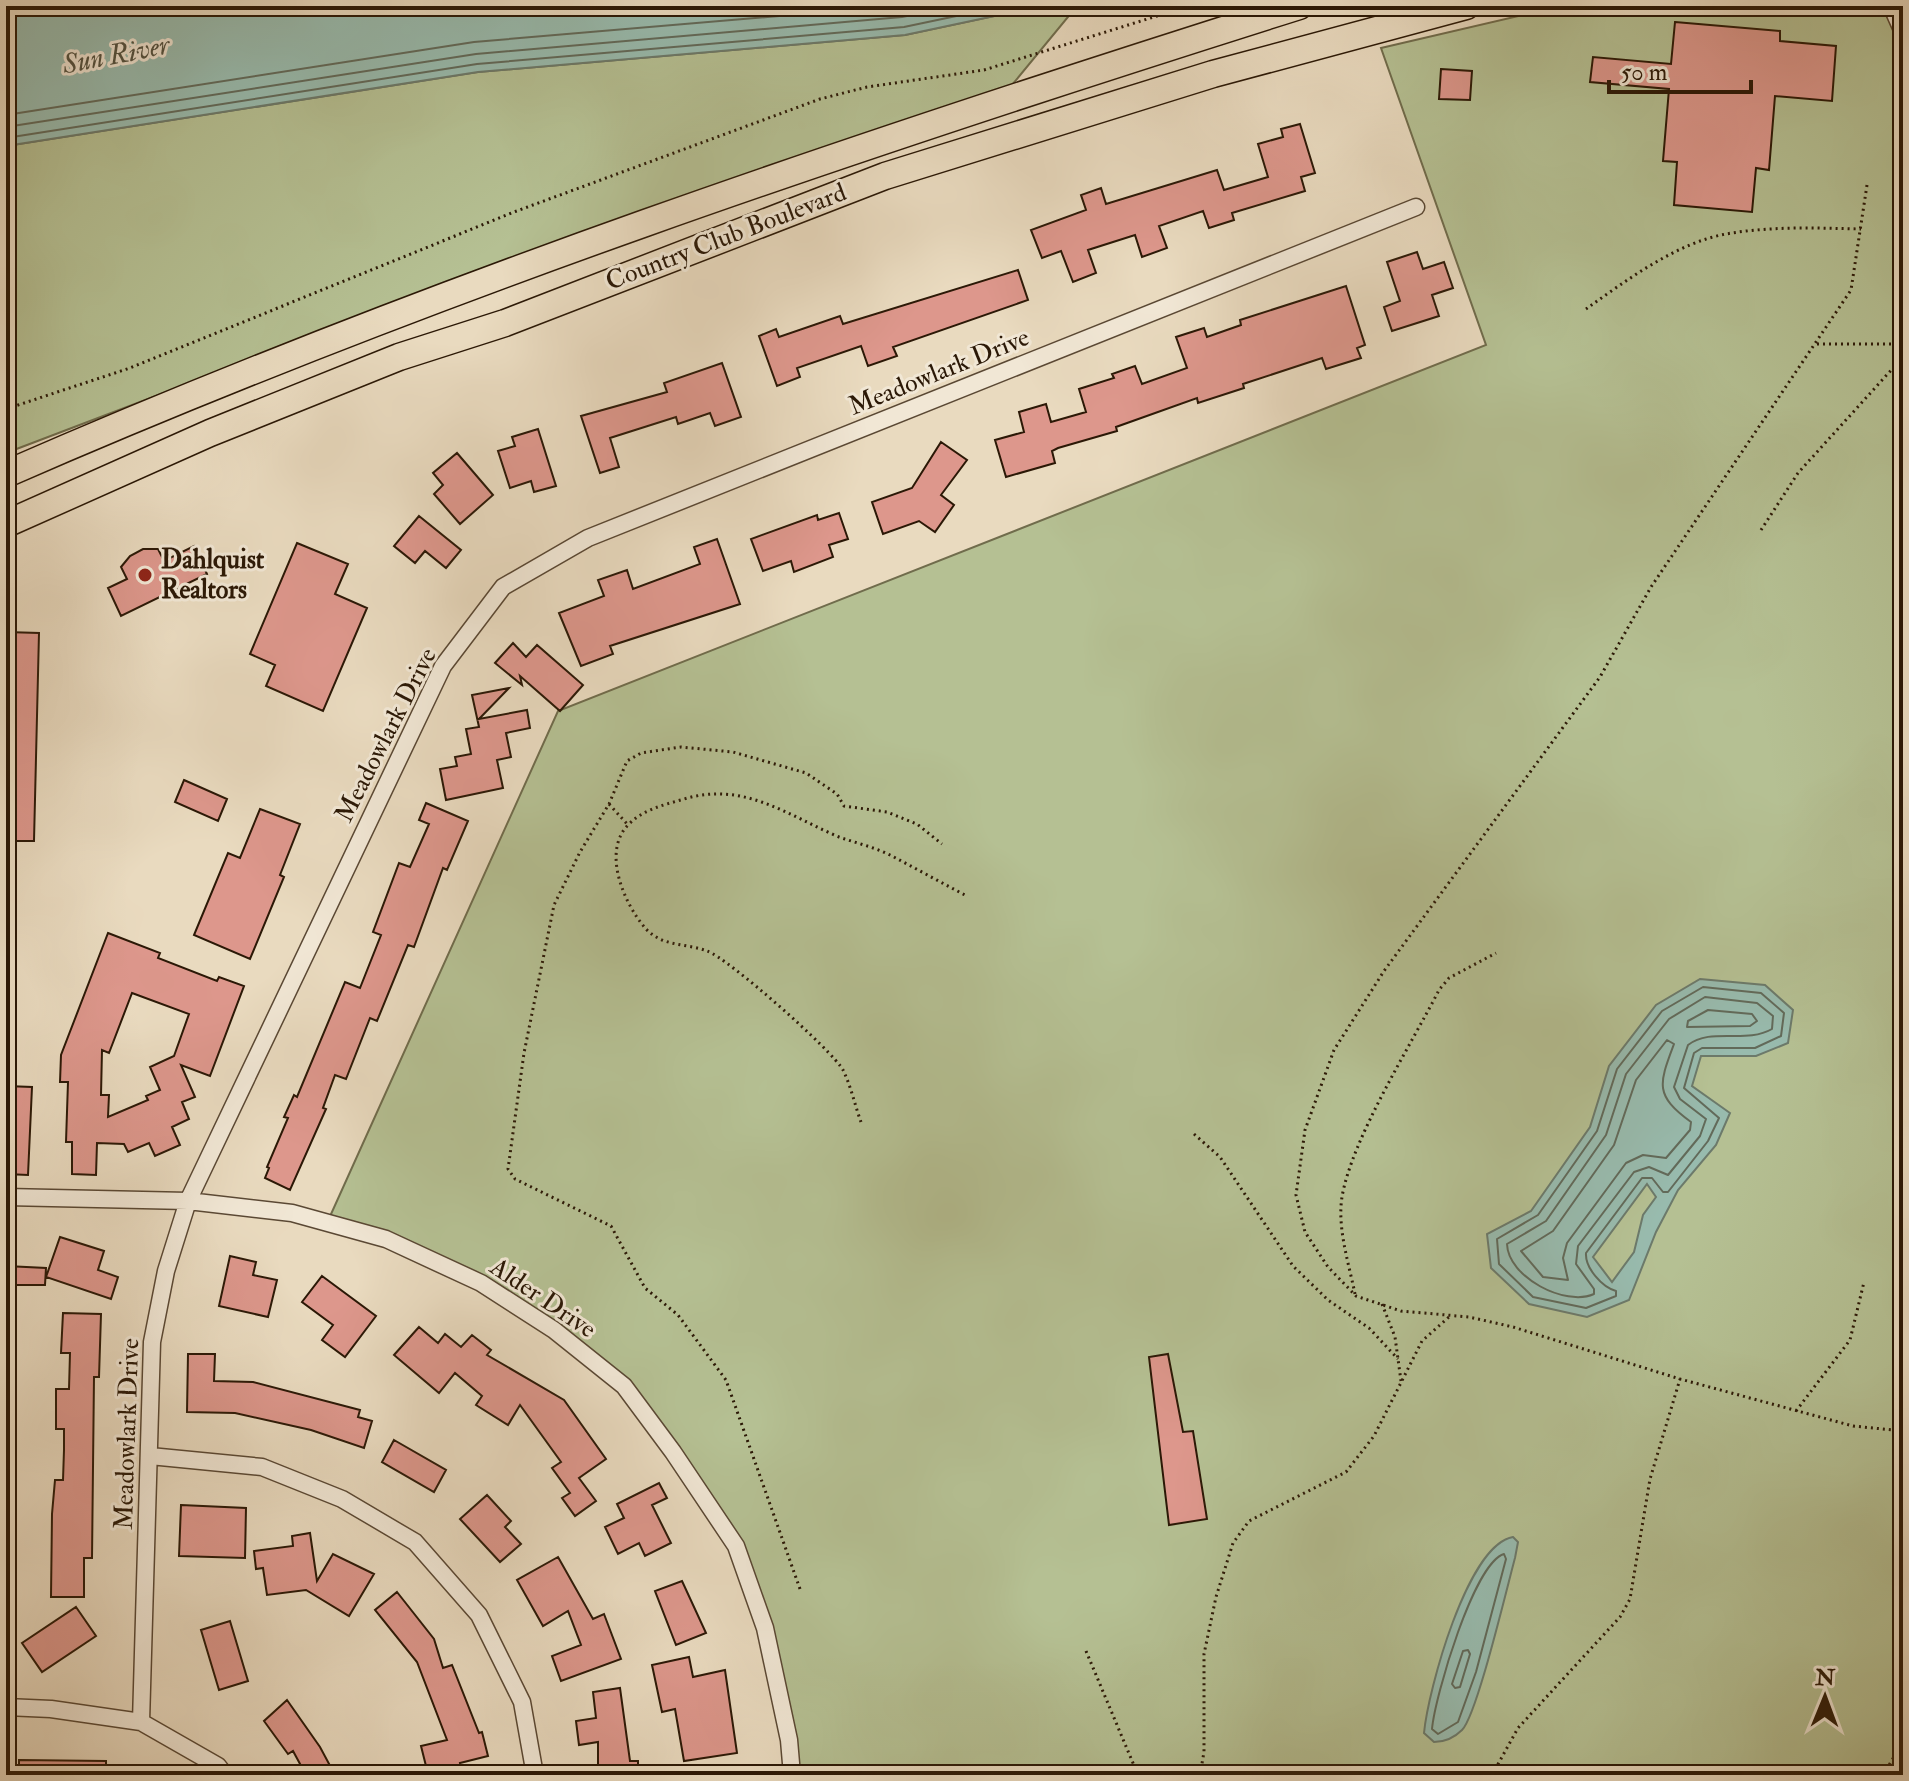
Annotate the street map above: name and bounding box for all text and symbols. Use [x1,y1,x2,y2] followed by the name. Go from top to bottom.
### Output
[59,27,174,83] water label: Sun River
[1609,44,1751,94] scale bar
[1621,57,1668,88] text: 50 m
[601,176,851,298] street label: Country Club Boulevard
[844,321,1034,423] street label: Meadowlark Drive
[161,544,265,606] place label: Dahlquist Realtors
[136,566,154,584] marker: Dahlquist Realtors
[328,642,444,828] street label: Meadowlark Drive
[483,1250,602,1345] street label: Alder Drive
[108,1337,146,1530] street label: Meadowlark Drive
[1785,1657,1865,1737] north arrow
[1814,1664,1836,1692] text: N

